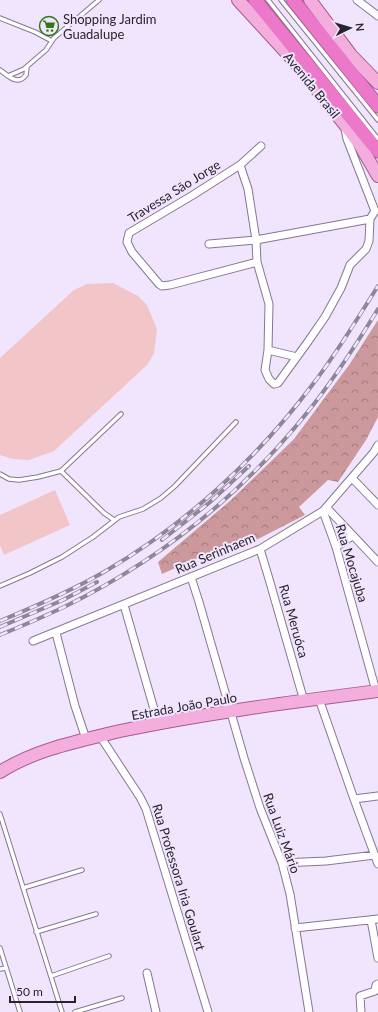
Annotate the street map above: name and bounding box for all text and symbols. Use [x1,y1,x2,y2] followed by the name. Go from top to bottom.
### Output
[330,8,370,48] north arrow
[63,11,157,42] place label: Shopping Jardim Guadalupe
[38,15,60,37] supermarket icon: Shopping Jardim Guadalupe
[354,22,367,32] text: N
[281,49,343,121] street label: Avenida Brasil
[125,156,223,226] street label: Travessa Sāo Jorge
[333,522,371,604] street label: Rua Mocajuba
[173,529,257,577] street label: Rua Serinhaem
[276,582,312,660] street label: Rua Meruóca
[130,689,238,723] street label: Estrada João Paulo
[260,791,304,875] street label: Rua Luiz Mário
[149,802,209,953] street label: Rua Professora Iria Goulart
[10,978,75,1004] scale bar
[16,984,43,999] text: 50 m

